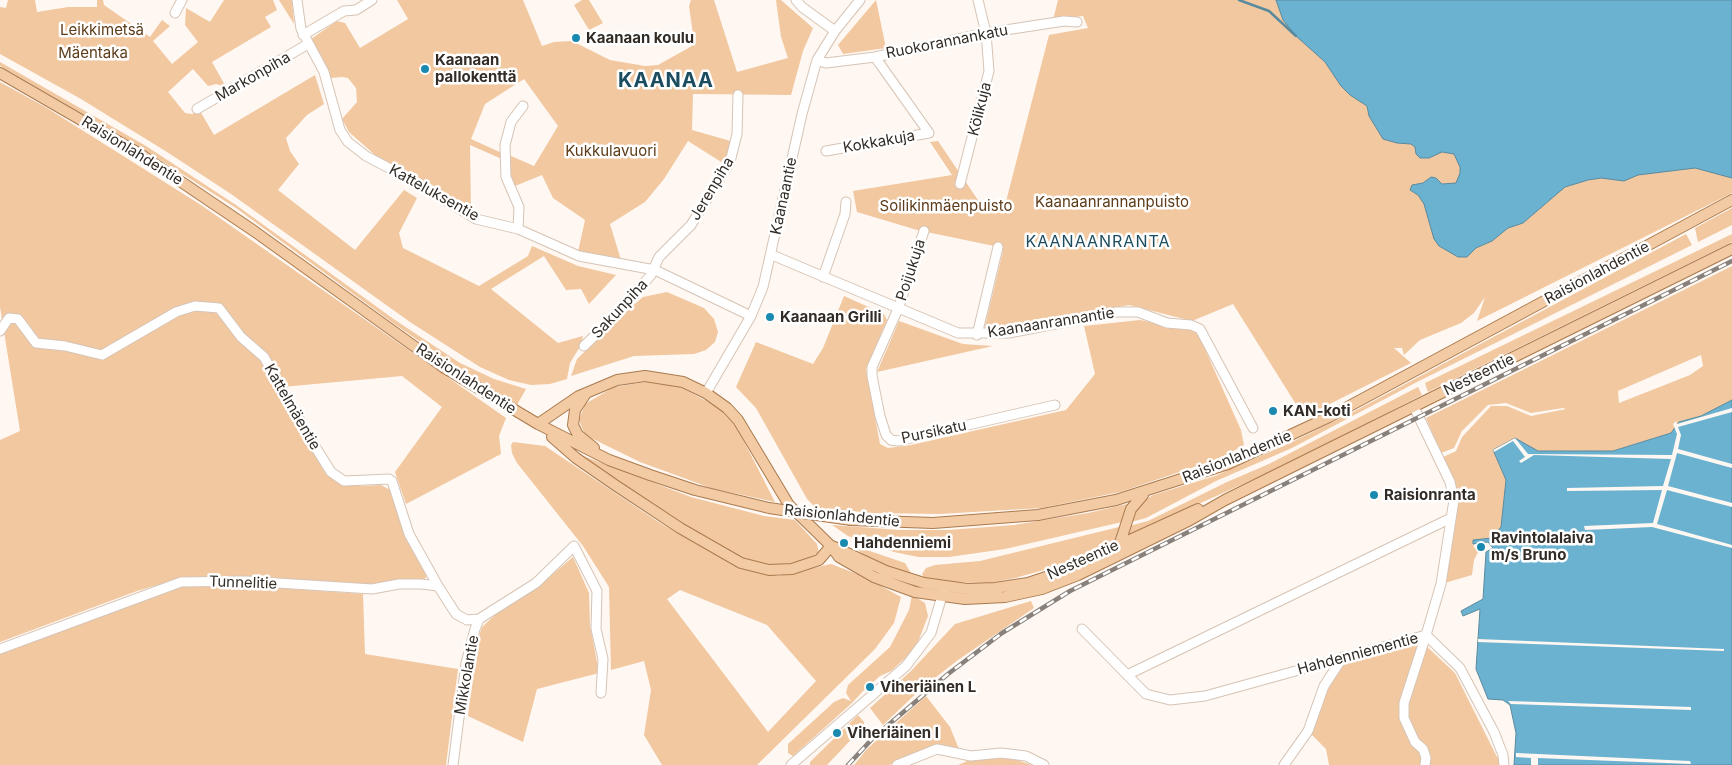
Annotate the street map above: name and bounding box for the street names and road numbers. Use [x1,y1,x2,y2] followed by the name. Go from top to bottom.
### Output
[884,21,1010,63] street label: Ruokorannankatu
[212,48,294,106] street label: Markonpiha
[965,80,995,138] street label: Kölikuja
[78,113,186,189] street label: Raisionlahdentie
[842,127,916,157] street label: Kokkakuja
[686,154,738,224] street label: Jerenpiha
[767,156,801,236] street label: Kaanaantie
[386,161,482,225] street label: Katteluksentie
[893,237,929,303] street label: Poijukuja
[1542,238,1652,308] street label: Raisionlahdentie
[588,276,652,342] street label: Sakunpiha
[986,304,1116,342] street label: Kaanaanrannantie
[412,340,520,418] street label: Raisionlahdentie
[1441,350,1517,400] street label: Nesteentie
[260,361,324,453] street label: Kattelmäentie
[900,416,968,448] street label: Pursikatu
[1180,427,1294,487] street label: Raisionlahdentie
[783,501,901,531] street label: Raisionlahdentie
[1044,536,1122,584] street label: Nesteentie
[208,573,278,593] street label: Tunnelitie
[1296,629,1420,679] street label: Hahdenniementie
[451,634,483,716] street label: Mikkolantie

